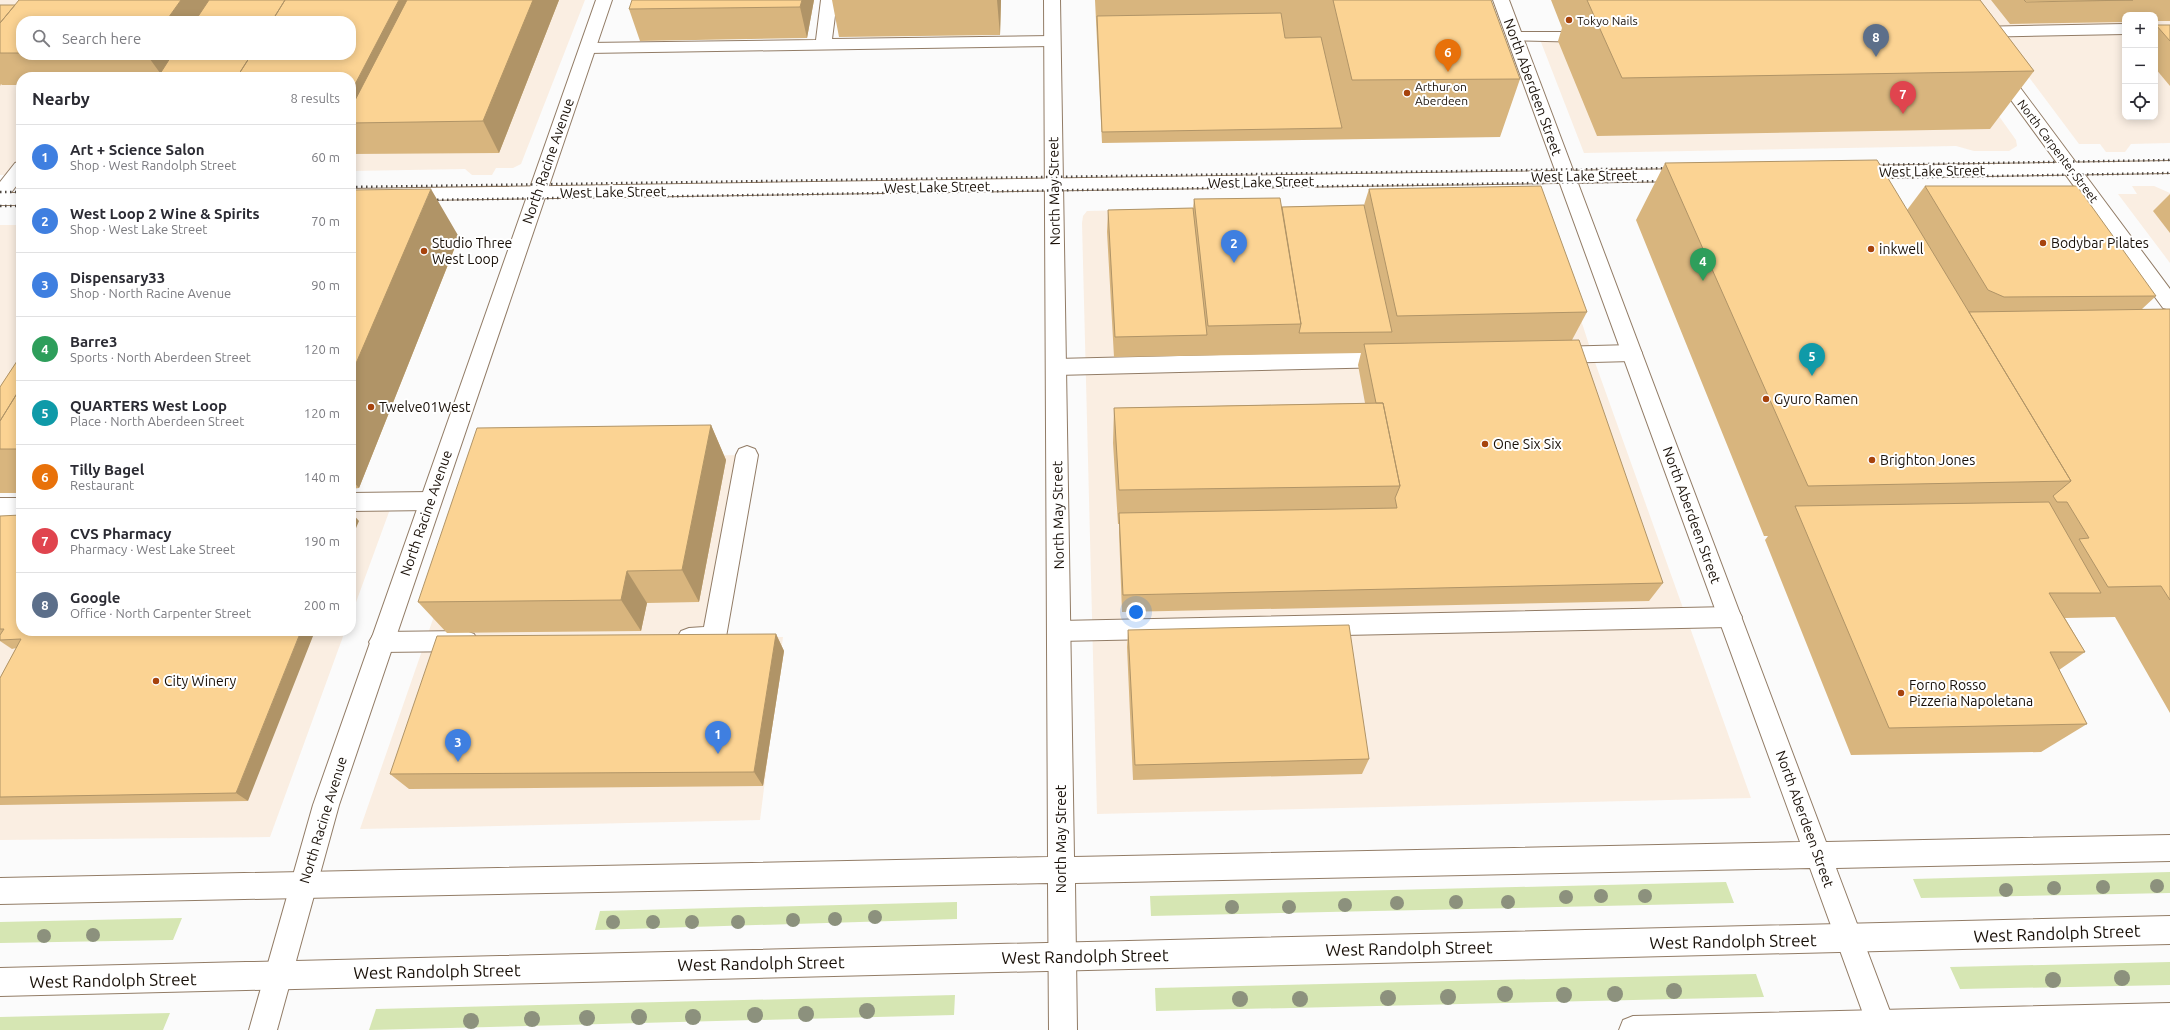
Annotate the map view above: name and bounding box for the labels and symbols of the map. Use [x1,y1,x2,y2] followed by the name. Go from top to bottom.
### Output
[1577,14,1638,27] place label: Tokyo Nails
[1564,15,1574,25] marker: Tokyo Nails
[1501,16,1565,158] street label: North Aberdeen Street
[1863,24,1889,57] pin: 8
[1435,39,1461,72] pin: 6
[1415,80,1468,107] place label: Arthur on Aberdeen
[1890,81,1916,114] pin: 7
[1402,88,1412,98] marker: Arthur on Aberdeen
[519,96,577,226] street label: North Racine Avenue
[2015,97,2101,205] street label: North Carpenter Street
[1045,136,1063,245] street label: North May Street
[1879,162,1986,180] street label: West Lake Street
[1531,167,1638,185] street label: West Lake Street
[1208,173,1315,191] street label: West Lake Street
[884,178,991,196] street label: West Lake Street
[560,183,667,201] street label: West Lake Street
[1221,230,1247,263] pin: 2
[432,235,512,267] place label: Studio Three West Loop
[2051,235,2149,251] place label: Bodybar Pilates
[2038,238,2048,248] marker: Bodybar Pilates
[1879,241,1924,257] place label: inkwell
[1866,244,1876,254] marker: inkwell
[419,246,429,256] marker: Studio Three West Loop
[1690,248,1716,281] pin: 4
[1799,343,1825,376] pin: 5
[1774,391,1858,407] place label: Gyuro Ramen
[1761,394,1771,404] marker: Gyuro Ramen
[379,399,471,415] place label: Twelve01West
[366,402,376,412] marker: Twelve01West
[1493,436,1562,452] place label: One Six Six
[1480,439,1490,449] marker: One Six Six
[1660,444,1724,586] street label: North Aberdeen Street
[397,448,455,578] street label: North Racine Avenue
[1880,452,1975,468] place label: Brighton Jones
[1867,455,1877,465] marker: Brighton Jones
[1049,460,1067,569] street label: North May Street
[1126,602,1146,622] your location
[164,673,236,689] place label: City Winery
[151,676,161,686] marker: City Winery
[1909,677,2033,709] place label: Forno Rosso Pizzeria Napoletana
[1896,688,1906,698] marker: Forno Rosso Pizzeria Napoletana
[705,721,731,754] pin: 1
[445,729,471,762] pin: 3
[1773,748,1837,890] street label: North Aberdeen Street
[296,755,350,885] street label: North Racine Avenue
[1053,784,1069,893] street label: North May Street
[1973,921,2141,945] street label: West Randolph Street
[1649,930,1817,952] street label: West Randolph Street
[1325,937,1493,959] street label: West Randolph Street
[1001,945,1169,967] street label: West Randolph Street
[677,952,845,974] street label: West Randolph Street
[353,960,521,982] street label: West Randolph Street
[29,969,197,991] street label: West Randolph Street

